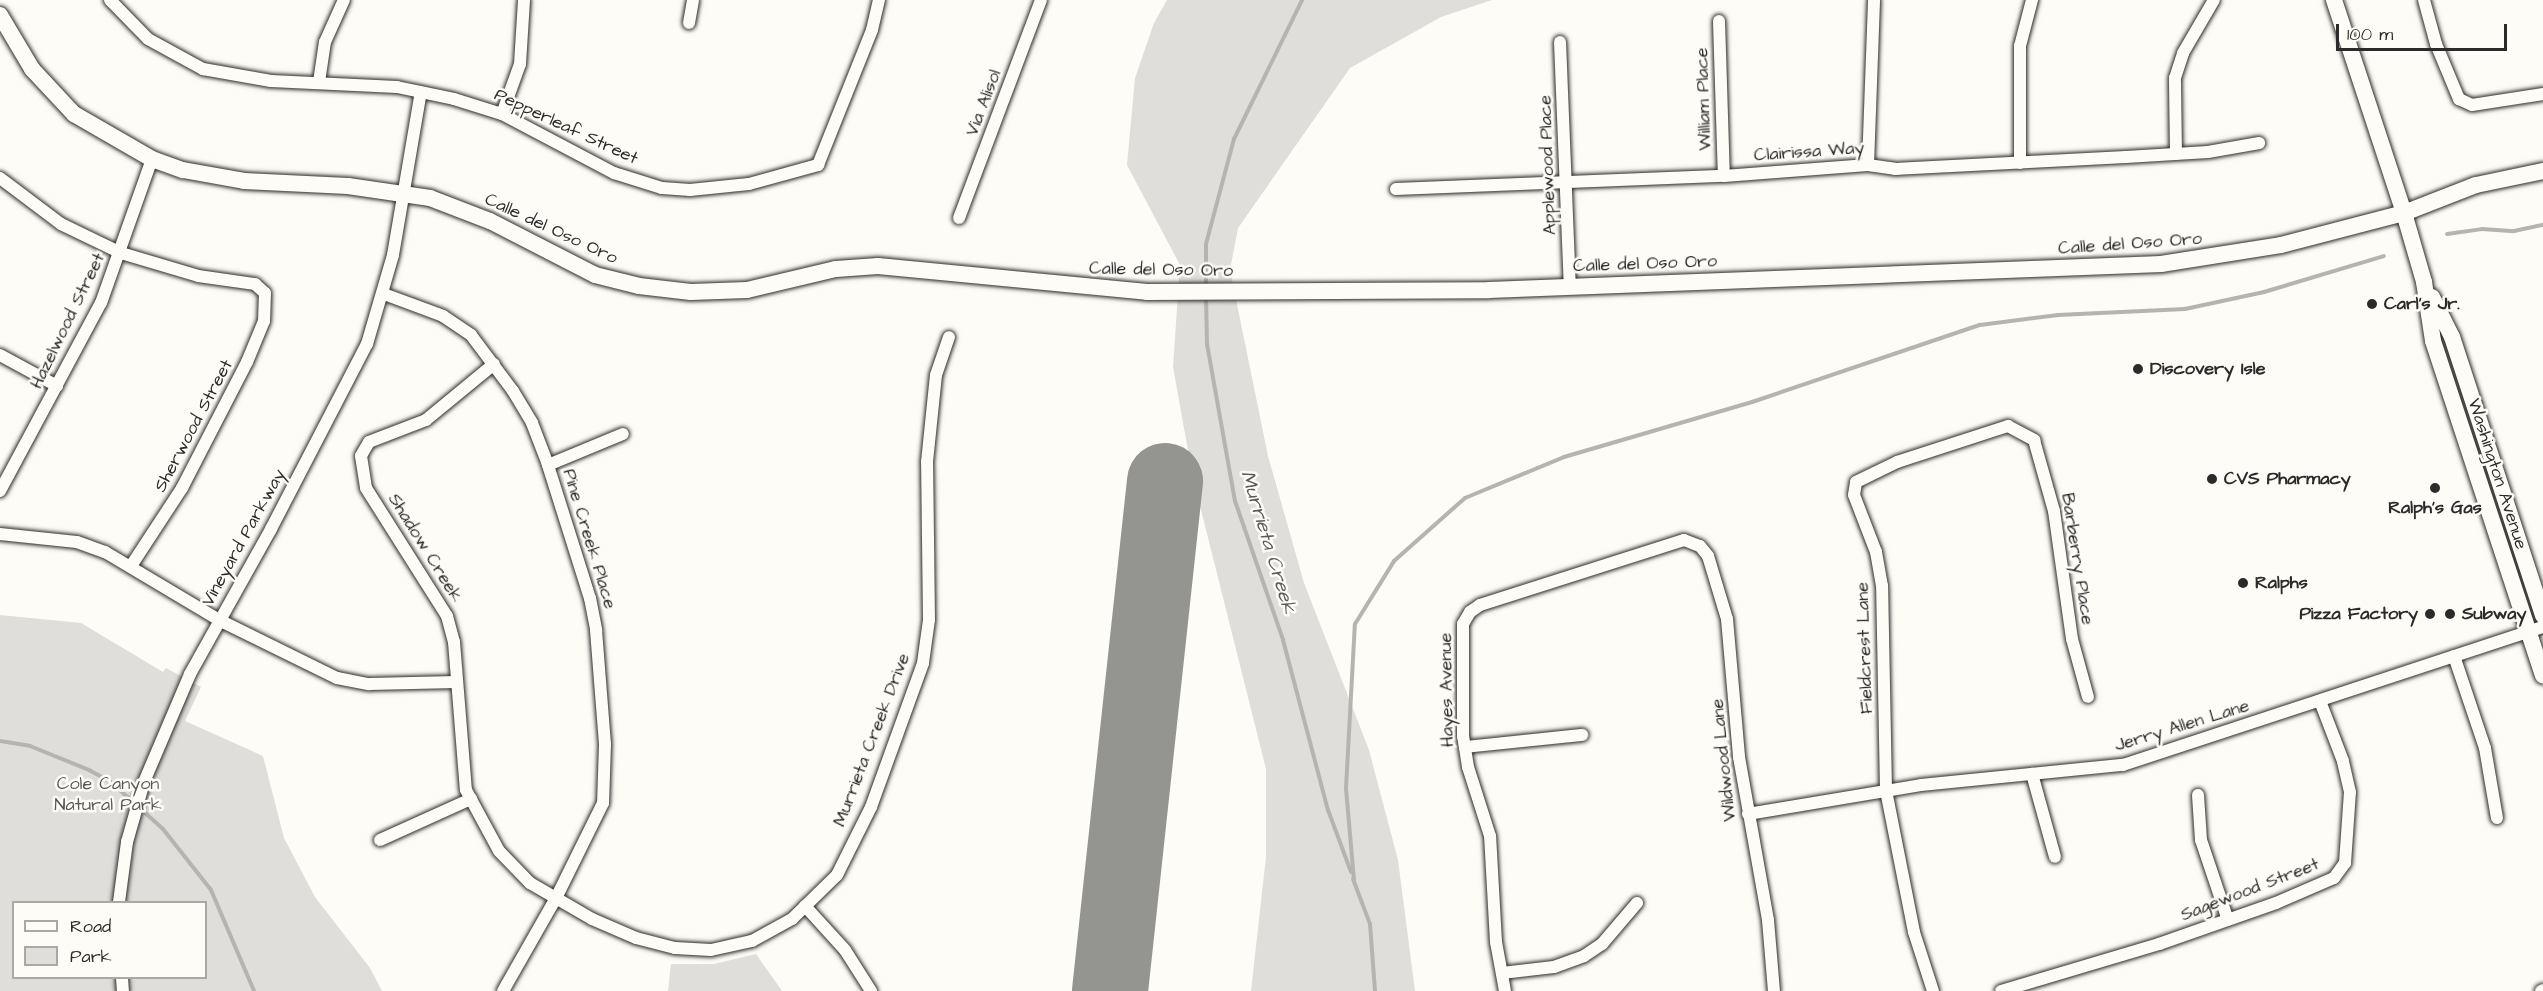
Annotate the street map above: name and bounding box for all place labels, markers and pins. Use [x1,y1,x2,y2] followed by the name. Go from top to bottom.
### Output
[2384,293,2460,315] place label: Carl's Jr.
[2365,297,2379,311] marker: Carl's Jr.
[2150,358,2265,380] place label: Discovery Isle
[2131,362,2145,376] marker: Discovery Isle
[2224,468,2351,490] place label: CVS Pharmacy
[2205,472,2219,486] marker: CVS Pharmacy
[2428,481,2442,495] marker: Ralph's Gas
[2388,497,2482,519] place label: Ralph's Gas
[2255,572,2308,594] place label: Ralphs
[2236,576,2250,590] marker: Ralphs
[2299,603,2418,625] place label: Pizza Factory
[2462,603,2526,625] place label: Subway
[2423,607,2437,621] marker: Pizza Factory
[2443,607,2457,621] marker: Subway

